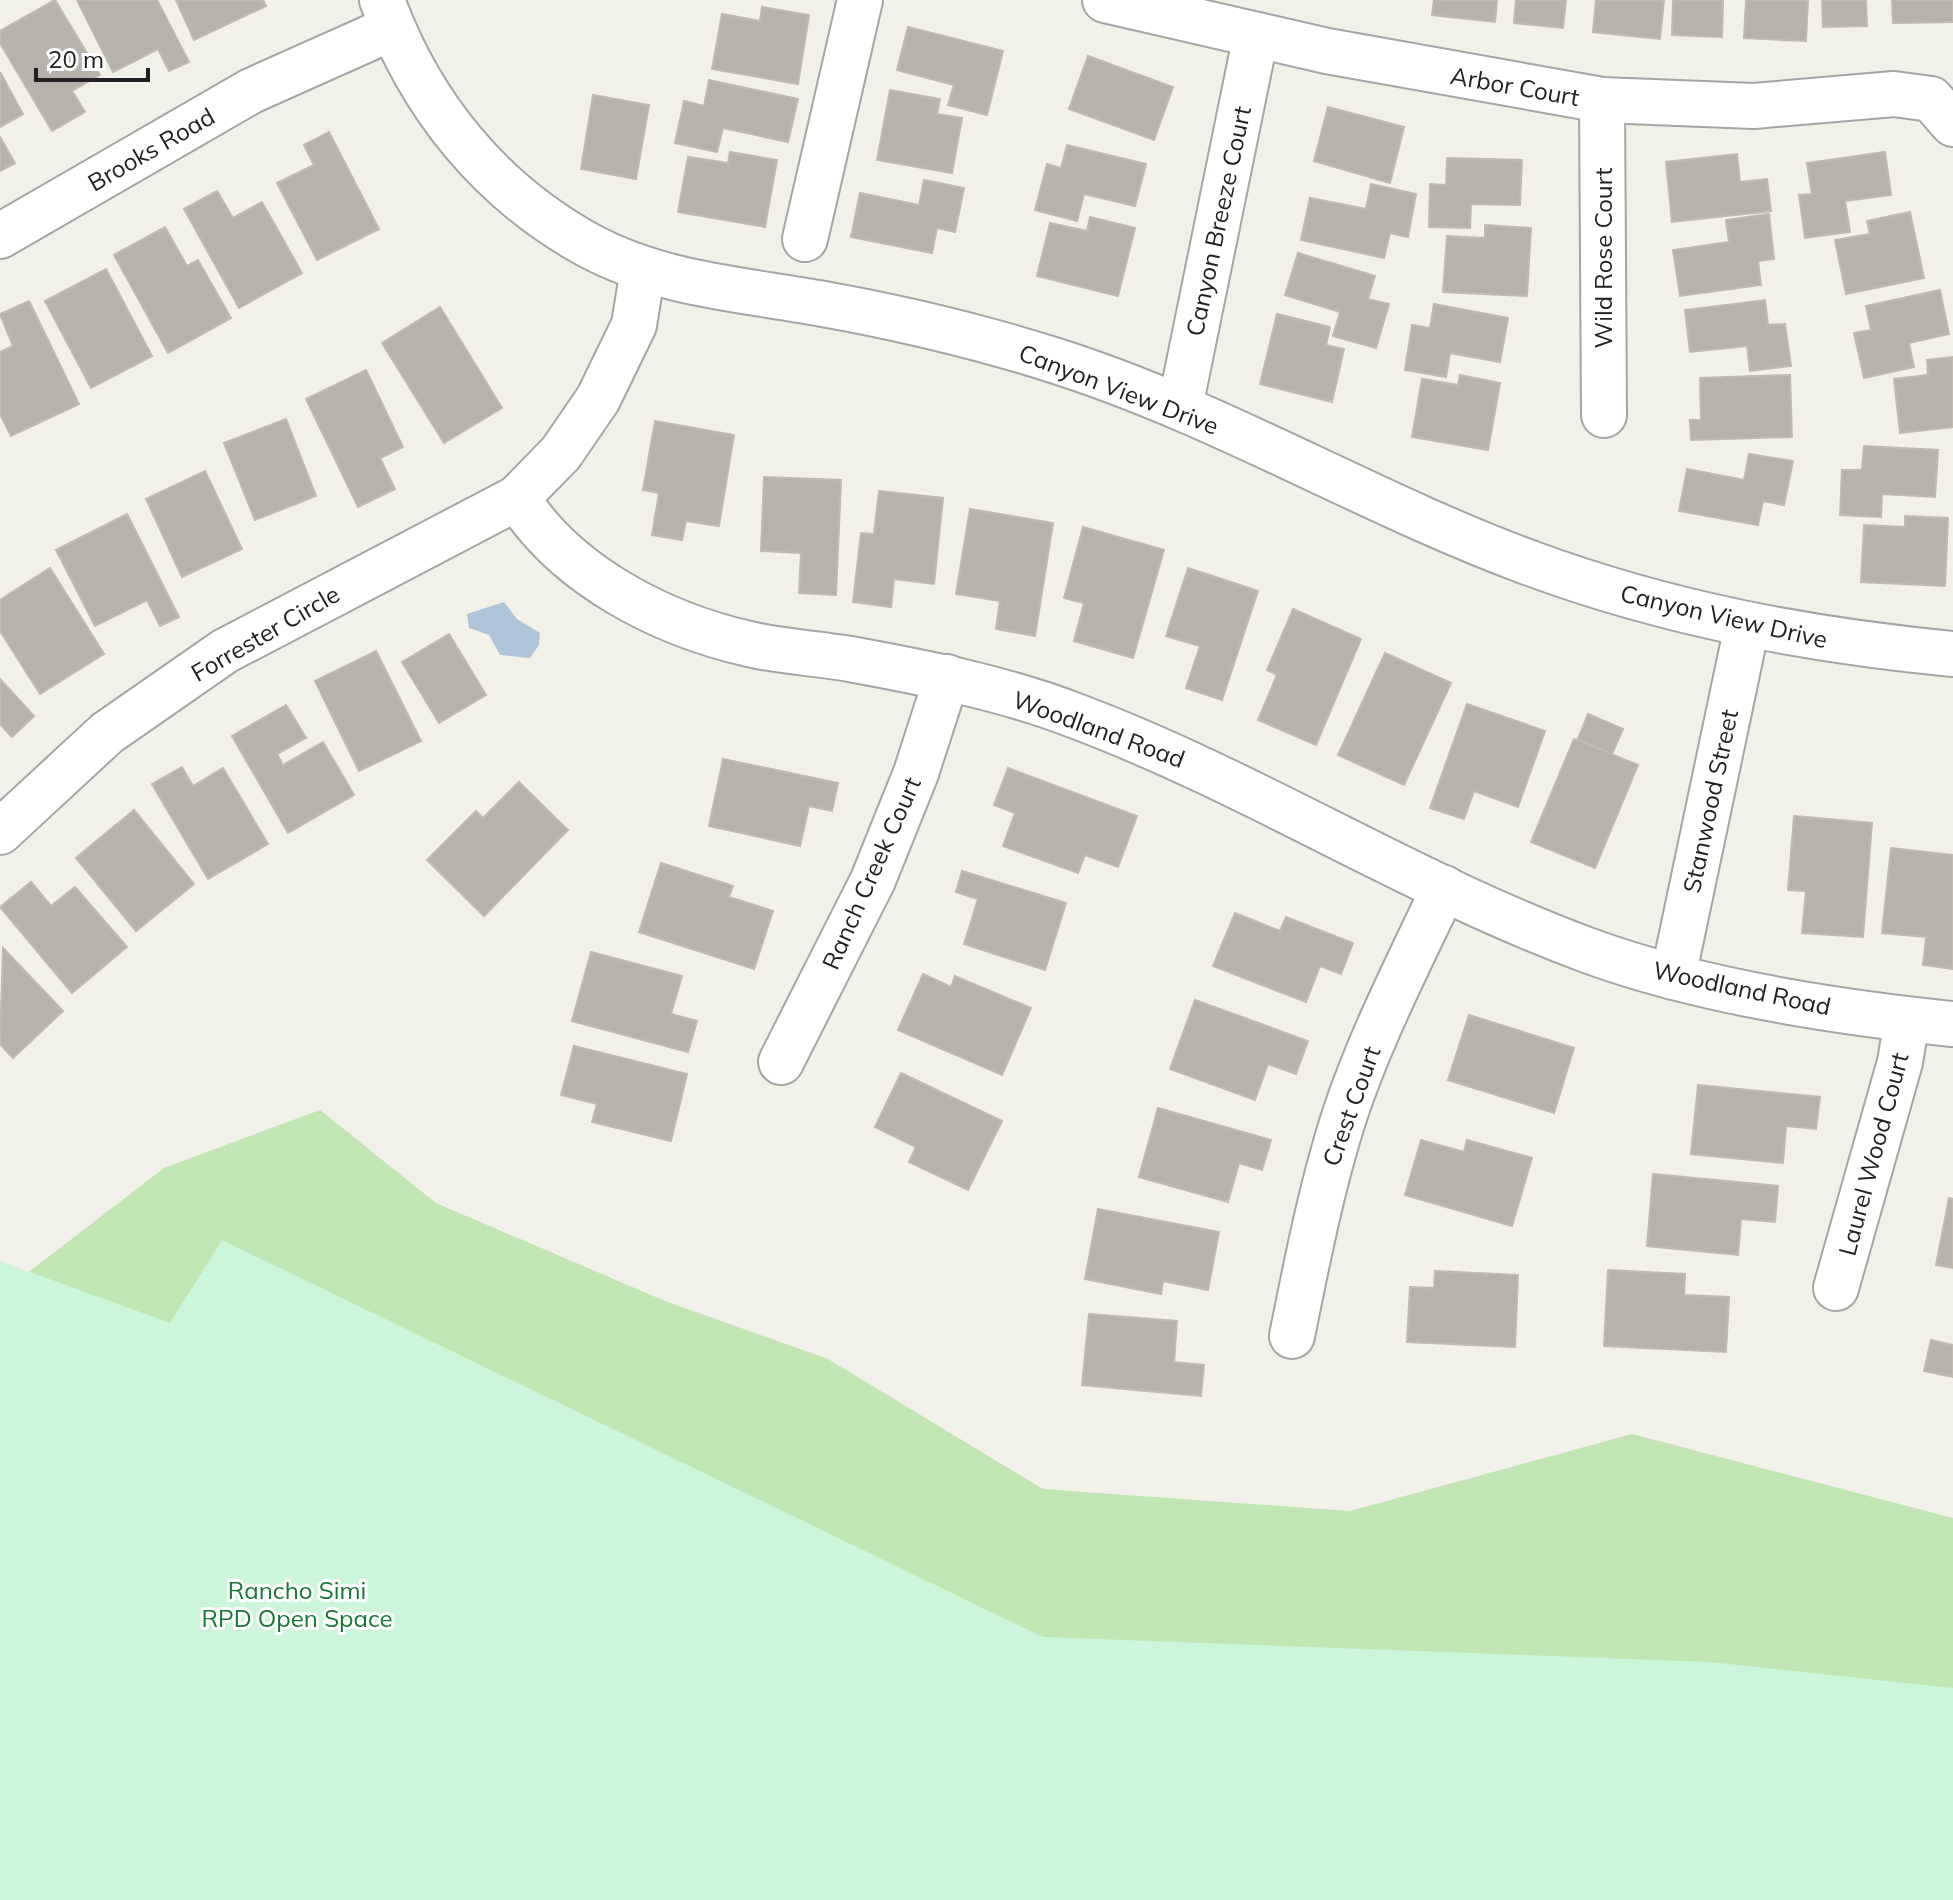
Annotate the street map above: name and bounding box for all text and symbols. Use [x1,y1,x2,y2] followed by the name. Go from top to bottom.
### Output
[36,32,148,82] scale bar
[48,44,104,74] text: 20 m
[1448,60,1582,112] street label: Arbor Court
[82,101,220,197] street label: Brooks Road
[1179,103,1257,339] street label: Canyon Breeze Court
[1588,168,1618,348] street label: Wild Rose Court
[1015,337,1223,441] street label: Canyon View Drive
[185,578,345,688] street label: Forrester Circle
[1618,578,1830,654] street label: Canyon View Drive
[1009,684,1189,774] street label: Woodland Road
[1676,707,1744,895] street label: Stanwood Street
[815,772,927,974] street label: Ranch Creek Court
[1650,955,1834,1021] street label: Woodland Road
[1315,1042,1387,1170] street label: Crest Court
[1831,1049,1915,1259] street label: Laurel Wood Court
[201,1575,393,1633] park label: Rancho Simi RPD Open Space

